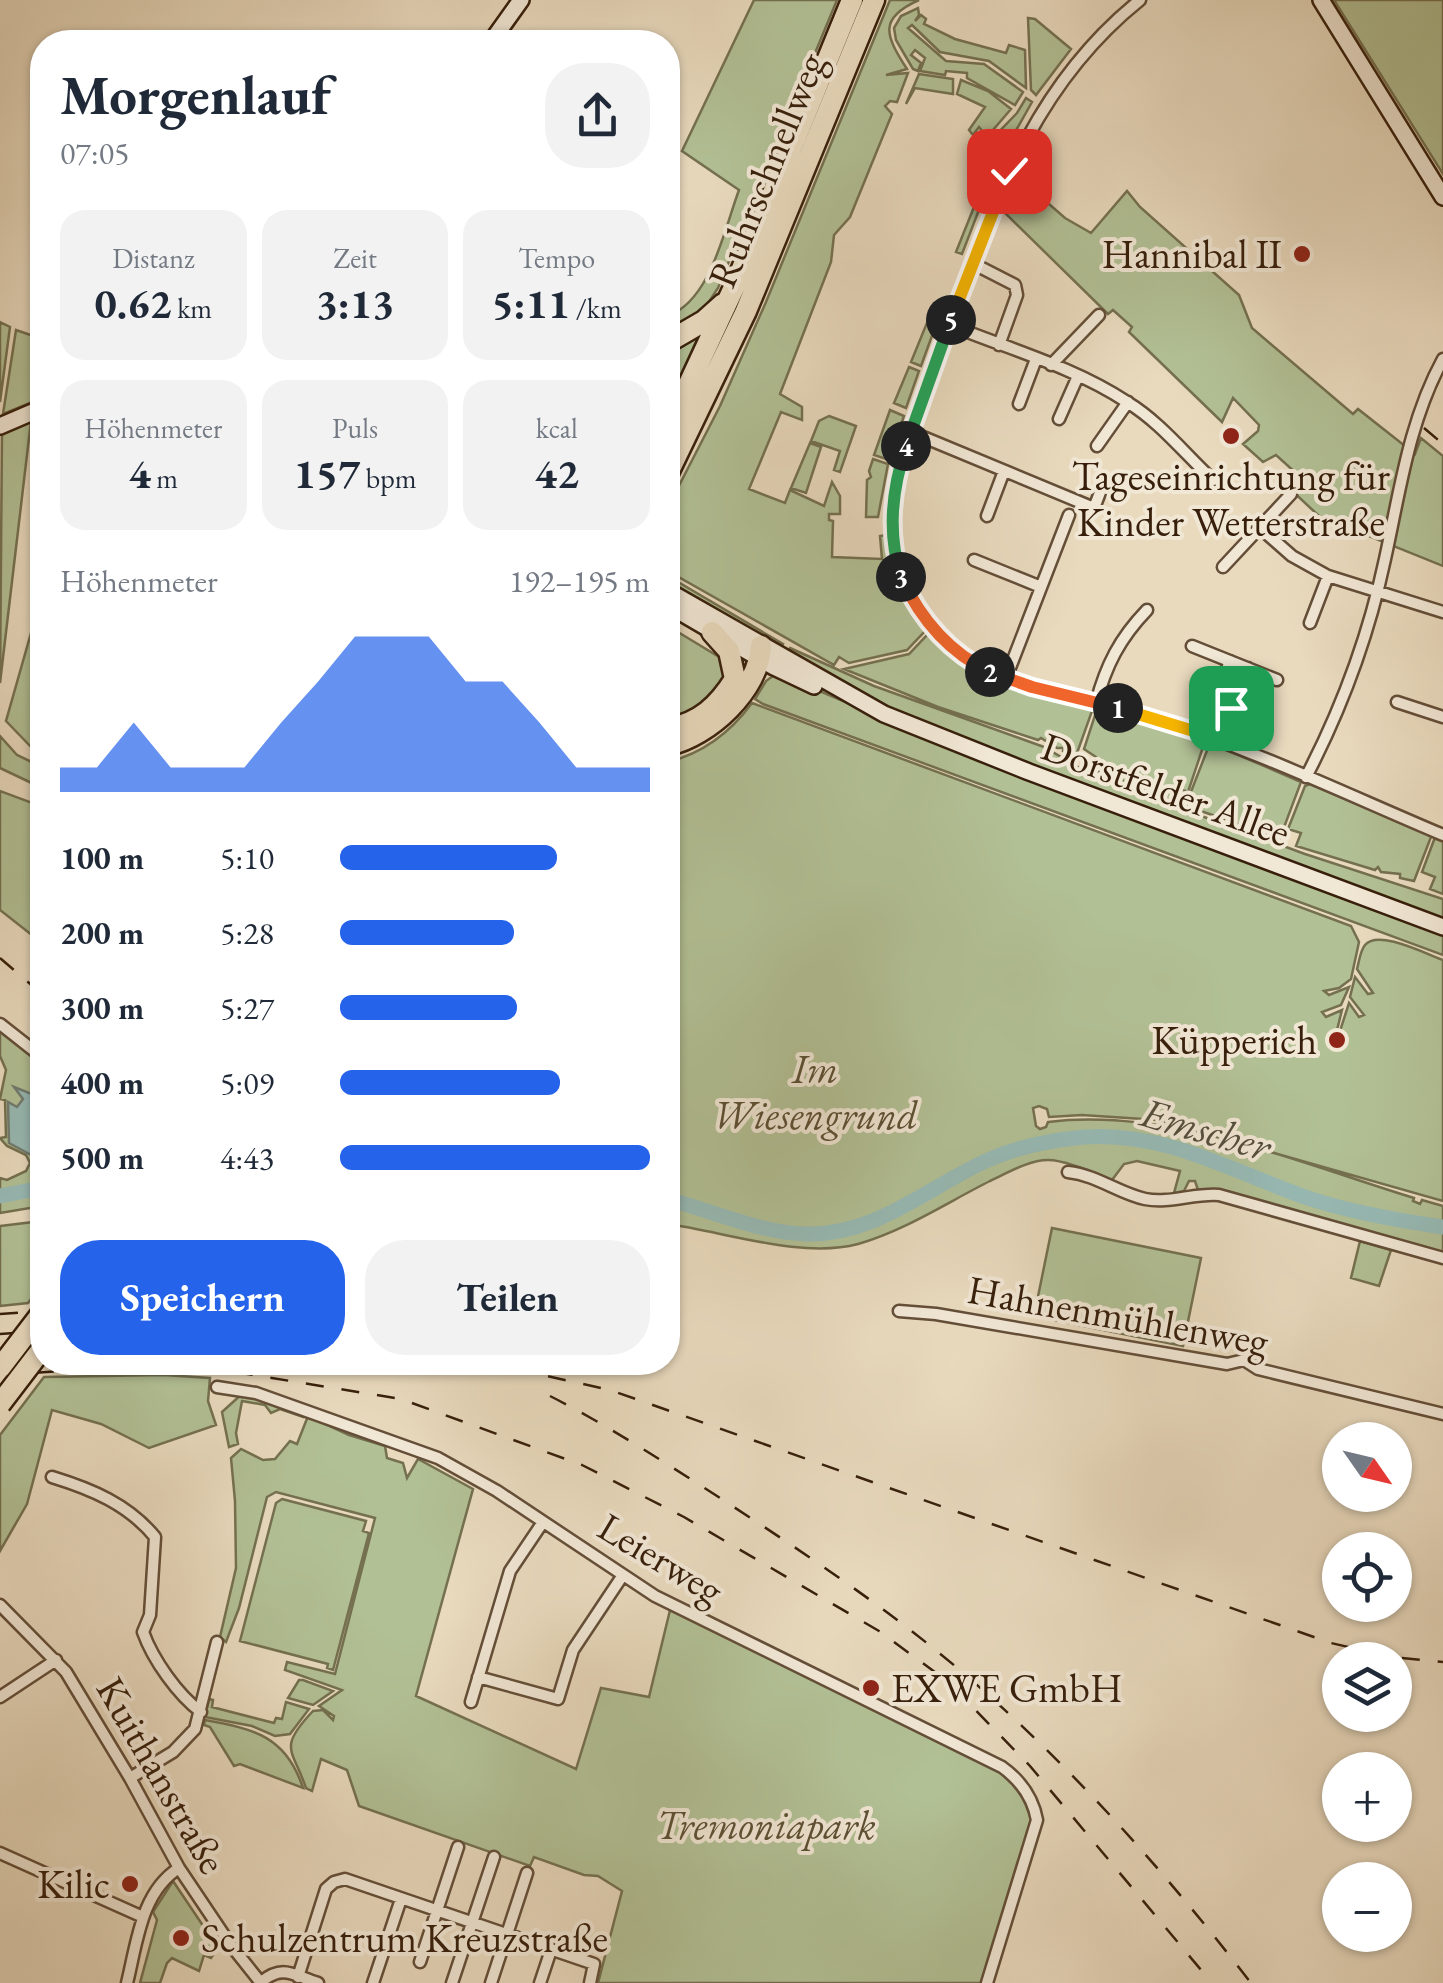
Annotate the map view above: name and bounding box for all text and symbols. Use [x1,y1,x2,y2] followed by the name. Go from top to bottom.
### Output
[695,44,837,295] street label: Ruhrschnellweg
[60,59,331,130] text: Morgenlauf
[545,63,650,168] button: share
[967,129,1052,214] pin
[60,132,129,174] text: 07:05
[982,144,1037,199] icon: check
[1102,228,1282,280] place label: Hannibal Ⅱ
[112,240,194,276] text: Distanz
[333,240,377,276] text: Zeit
[518,240,595,276] text: Tempo
[1291,243,1313,265] marker: Hannibal Ⅱ
[95,276,172,331] text: 0.62
[316,276,394,331] text: 3:13
[492,276,570,331] text: 5:11
[172,290,212,326] text: km
[570,290,622,326] text: /km
[926,295,976,345] pin: 5
[944,302,958,338] text: 5
[84,410,222,446] text: Höhenmeter
[332,410,378,446] text: Puls
[536,410,578,446] text: kcal
[881,421,931,471] pin: 4
[1220,425,1242,447] marker: Tageseinrichtung für Kinder Wetterstraße
[899,428,913,464] text: 4
[129,446,151,501] text: 4
[293,446,360,501] text: 157
[534,446,579,501] text: 42
[1072,450,1391,548] place label: Tageseinrichtung für Kinder Wetterstraße
[151,460,178,496] text: m
[360,460,416,496] text: bpm
[876,552,926,602] pin: 3
[894,559,908,595] text: 3
[60,560,218,602] text: Höhenmeter
[509,560,650,602] text: 192–195 m
[965,647,1015,697] pin: 2
[983,654,997,690] text: 2
[1189,666,1274,751] pin
[1204,681,1259,736] icon: arrive
[1093,683,1143,733] pin: 1
[1111,690,1125,726] text: 1
[1035,720,1297,858] street label: Dorstfelder Allee
[60,837,144,879] text: 100 m
[220,837,274,879] text: 5:10
[60,912,144,954] text: 200 m
[220,912,274,954] text: 5:28
[60,987,144,1029] text: 300 m
[220,987,274,1029] text: 5:27
[1152,1014,1317,1066] place label: Küpperich
[1326,1029,1348,1051] marker: Küpperich
[712,1043,918,1141] park label: Im Wiesengrund
[60,1062,144,1104] text: 400 m
[220,1062,274,1104] text: 5:09
[1133,1084,1279,1174] water label: Emscher
[60,1137,144,1179] text: 500 m
[220,1137,274,1179] text: 4:43
[60,1240,345,1355] button: Speichern
[365,1240,650,1355] button: Teilen
[964,1263,1273,1367] street label: Hahnenmühlenweg
[1322,1422,1412,1512] north arrow
[1322,1422,1412,1952] map controls
[589,1500,734,1616] street label: Leierweg
[1322,1532,1412,1622] button: locate
[1322,1642,1412,1732] button: layers
[891,1662,1122,1714] place label: EXWE GmbH
[85,1667,239,1883] street label: Kuithanstraße
[860,1677,882,1699] marker: EXWE GmbH
[1322,1752,1412,1842] button: +
[656,1799,876,1851] park label: Tremoniapark
[37,1858,110,1910] place label: Kilic
[1322,1862,1412,1952] button: −
[119,1873,141,1895] marker: Kilic
[201,1912,608,1964] place label: Schulzentrum Kreuzstraße
[170,1927,192,1949] marker: Schulzentrum Kreuzstraße

